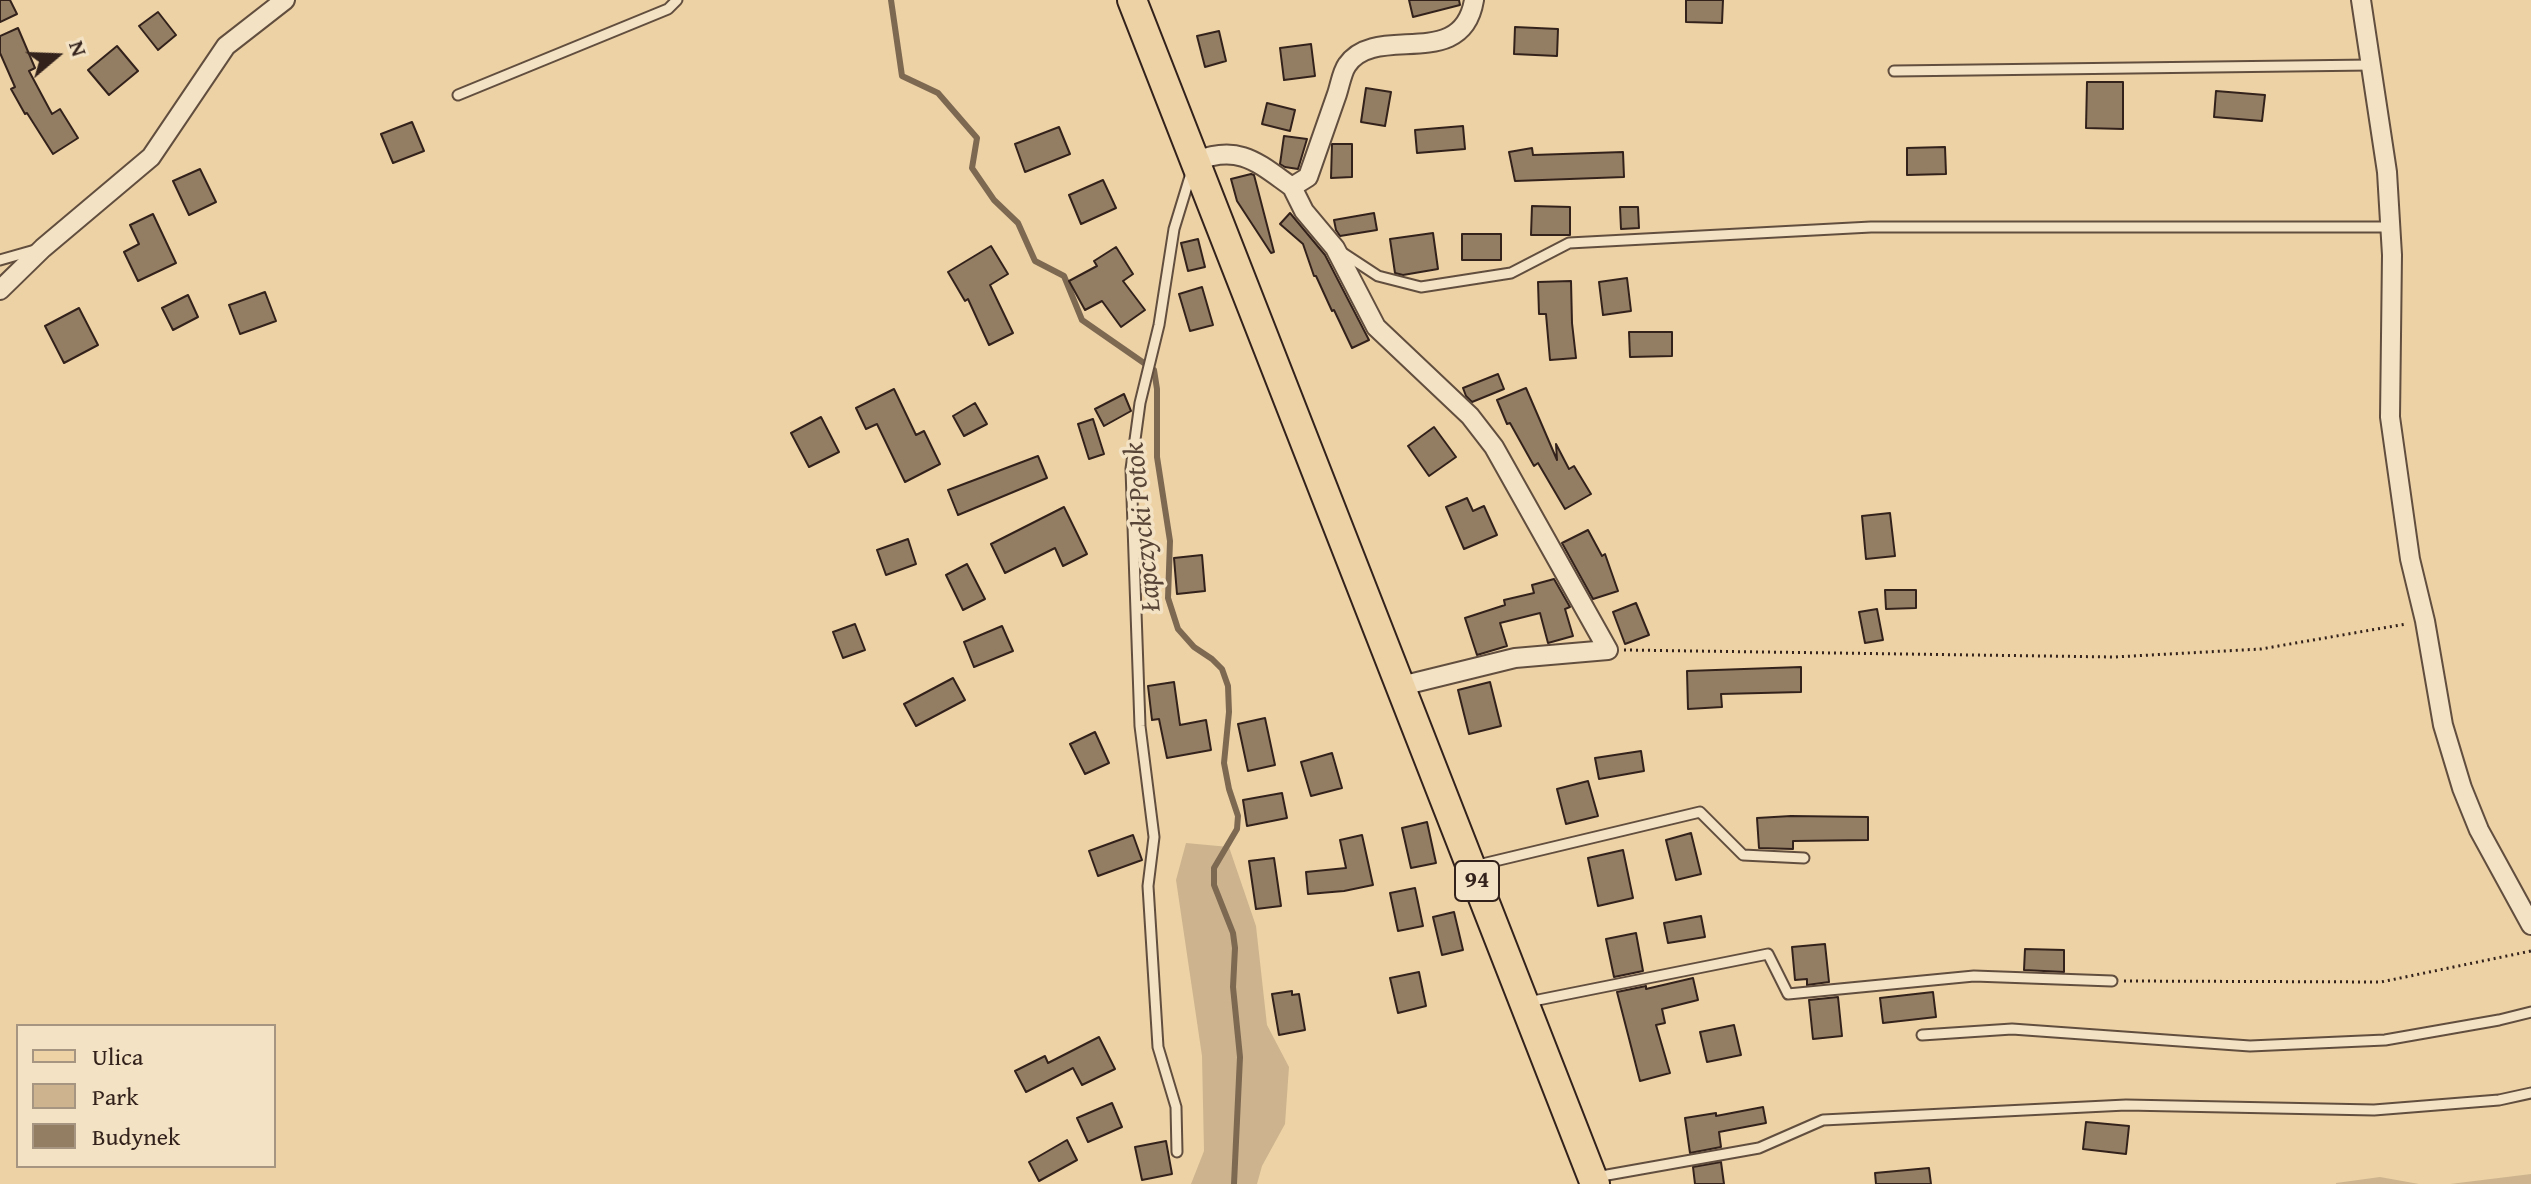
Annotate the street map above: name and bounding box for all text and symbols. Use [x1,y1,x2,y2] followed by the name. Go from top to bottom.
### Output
[16,16,96,96] north arrow
[61,36,96,60] text: N
[1118,441,1170,613] water label: Łapczycki Potok
[1455,861,1499,901] road number: 94
[16,1024,276,1168] legend
[92,1039,143,1074] text: Ulica
[92,1079,138,1114] text: Park
[92,1119,180,1154] text: Budynek

